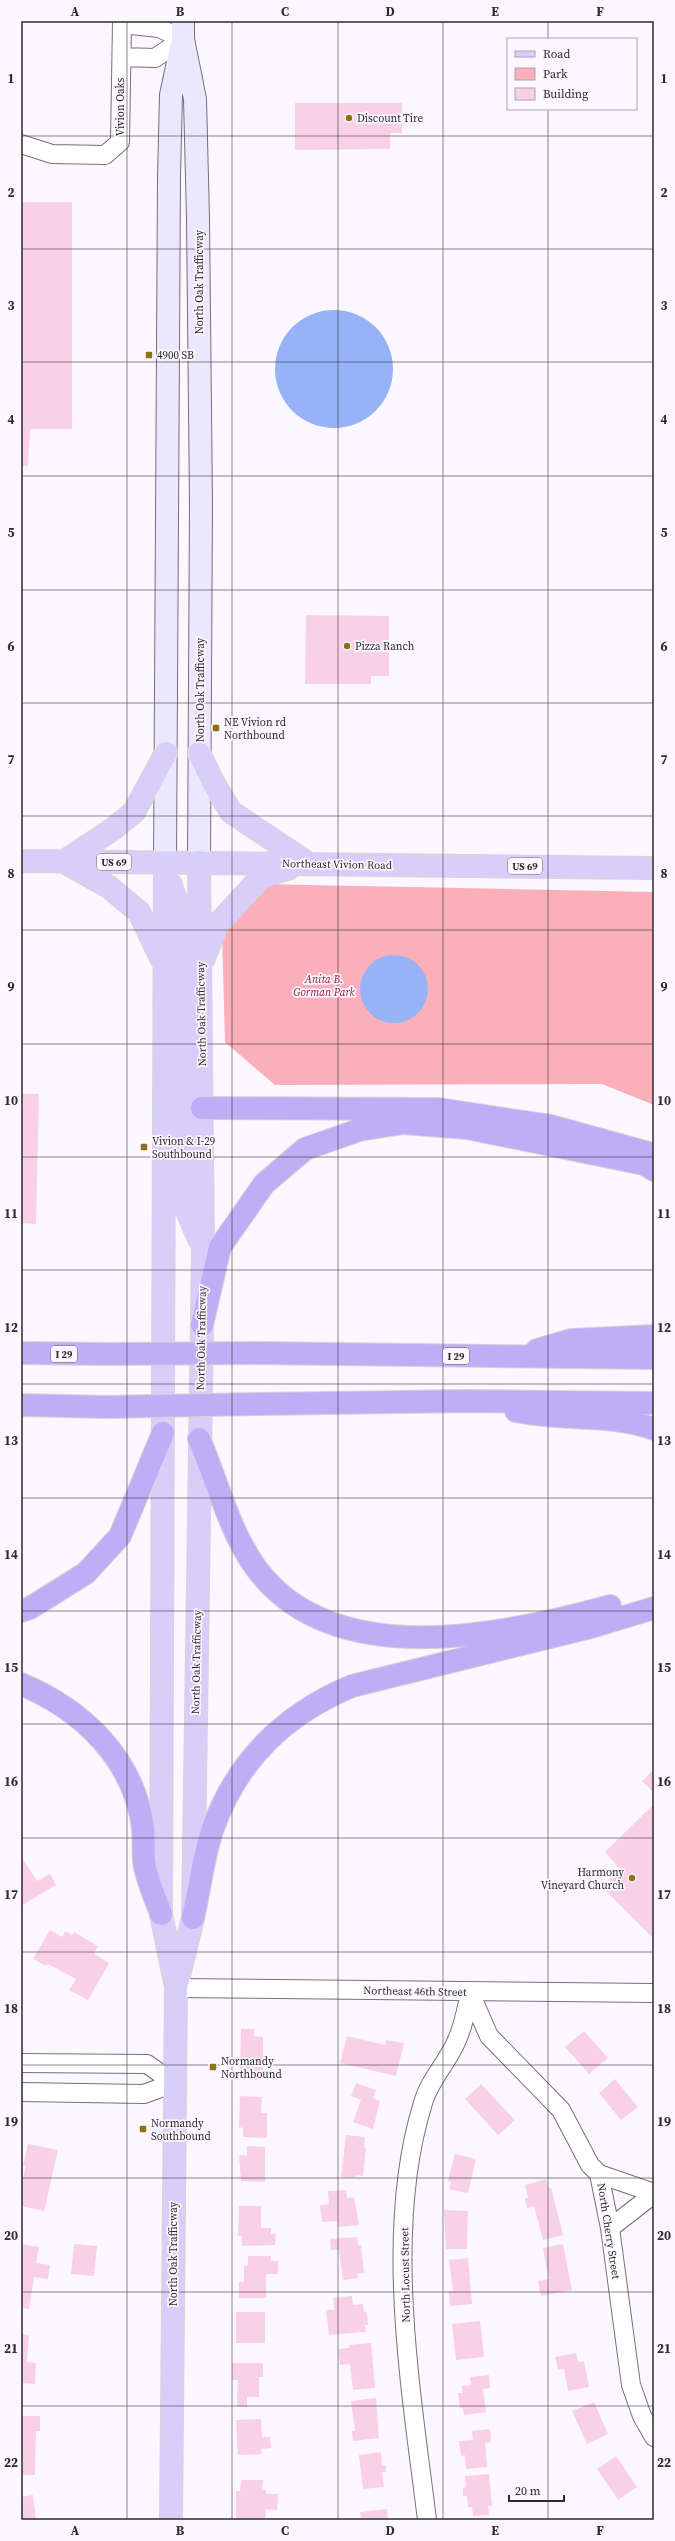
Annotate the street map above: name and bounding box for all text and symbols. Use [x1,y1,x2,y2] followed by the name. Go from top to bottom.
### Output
[71,3,80,20] text: A
[176,3,185,20] text: B
[281,3,289,20] text: C
[385,3,395,20] text: D
[491,3,499,20] text: E
[596,3,604,20] text: F
[507,38,637,110] legend
[543,46,570,62] text: Road
[543,66,568,82] text: Park
[7,70,15,87] text: 1
[660,70,668,87] text: 1
[113,78,128,136] street label: Vivion Oaks
[543,86,588,102] text: Building
[357,111,424,126] place label: Discount Tire
[344,113,354,123] marker: Discount Tire
[7,184,15,201] text: 2
[660,184,668,201] text: 2
[192,229,207,334] street label: North Oak Trafficway
[7,297,15,314] text: 3
[660,297,668,314] text: 3
[157,348,194,363] place label: 4900 SB
[144,350,154,360] marker: 4900 SB
[7,411,15,428] text: 4
[660,411,668,428] text: 4
[7,524,15,541] text: 5
[660,524,668,541] text: 5
[193,637,208,742] street label: North Oak Trafficway
[7,638,15,655] text: 6
[660,638,668,655] text: 6
[355,639,415,654] place label: Pizza Ranch
[342,641,352,651] marker: Pizza Ranch
[224,715,287,743] place label: NE Vivion rd Northbound
[211,723,221,733] marker: NE Vivion rd Northbound
[7,751,15,768] text: 7
[660,751,668,768] text: 7
[97,854,131,870] road number: US 69
[282,856,393,873] street label: Northeast Vivion Road
[508,858,542,874] road number: US 69
[7,865,15,882] text: 8
[660,865,668,882] text: 8
[193,961,210,1066] street label: North Oak Trafficway
[293,972,356,1000] park label: Anita B. Gorman Park
[7,978,15,995] text: 9
[660,978,668,995] text: 9
[4,1092,18,1109] text: 10
[657,1092,671,1109] text: 10
[152,1134,215,1162] place label: Vivion & I-29 Southbound
[139,1142,149,1152] marker: Vivion & I-29 Southbound
[4,1205,18,1222] text: 11
[657,1205,671,1222] text: 11
[193,1285,210,1390] street label: North Oak Trafficway
[4,1319,18,1336] text: 12
[657,1319,671,1336] text: 12
[51,1346,77,1362] road number: I 29
[443,1348,469,1364] road number: I 29
[4,1432,18,1449] text: 13
[657,1432,671,1449] text: 13
[4,1546,18,1563] text: 14
[657,1546,671,1563] text: 14
[188,1609,205,1714] street label: North Oak Trafficway
[4,1659,18,1676] text: 15
[657,1659,671,1676] text: 15
[4,1773,18,1790] text: 16
[657,1773,671,1790] text: 16
[541,1865,624,1893] place label: Harmony Vineyard Church
[627,1873,637,1883] marker: Harmony Vineyard Church
[4,1886,18,1903] text: 17
[657,1886,671,1903] text: 17
[363,1983,467,2000] street label: Northeast 46th Street
[4,2000,18,2017] text: 18
[657,2000,671,2017] text: 18
[221,2054,282,2082] place label: Normandy Northbound
[208,2062,218,2072] marker: Normandy Northbound
[4,2113,18,2130] text: 19
[657,2113,671,2130] text: 19
[151,2116,212,2144] place label: Normandy Southbound
[138,2124,148,2134] marker: Normandy Southbound
[594,2182,624,2280] street label: North Cherry Street
[166,2201,181,2306] street label: North Oak Trafficway
[4,2227,18,2244] text: 20
[397,2227,414,2323] street label: North Locust Street
[657,2227,671,2244] text: 20
[4,2340,18,2357] text: 21
[657,2340,671,2357] text: 21
[4,2454,18,2471] text: 22
[657,2454,671,2471] text: 22
[509,2477,564,2503] scale bar
[515,2483,541,2499] text: 20 m
[71,2522,80,2539] text: A
[176,2522,185,2539] text: B
[281,2522,289,2539] text: C
[385,2522,395,2539] text: D
[491,2522,499,2539] text: E
[596,2522,604,2539] text: F

